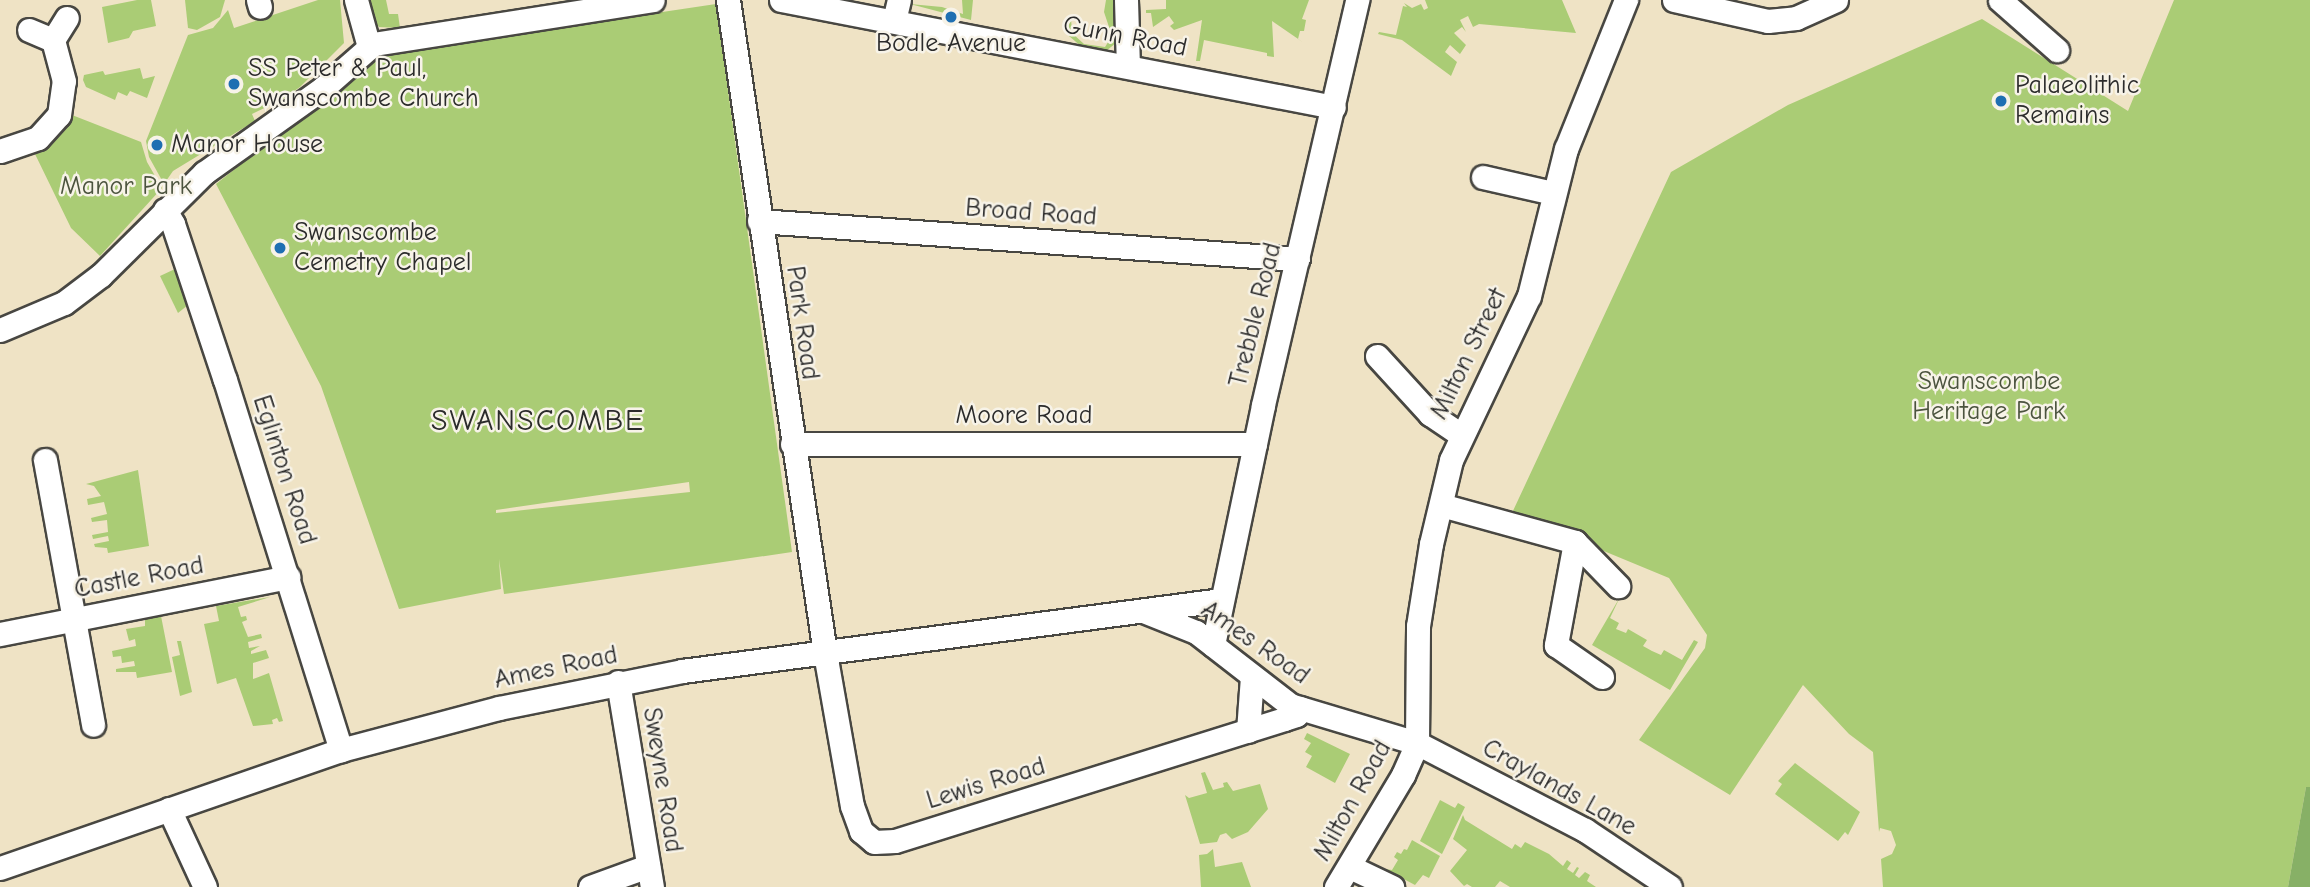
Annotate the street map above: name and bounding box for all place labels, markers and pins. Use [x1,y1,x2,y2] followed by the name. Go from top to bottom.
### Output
[943,9,959,25] marker: Bodle Avenue
[876,28,1026,60] place label: Bodle Avenue
[248,53,479,114] place label: SS Peter & Paul, Swanscombe Church
[2015,70,2139,132] place label: Palaeolithic Remains
[226,76,242,92] marker: SS Peter & Paul, Swanscombe Church
[1993,93,2009,109] marker: Palaeolithic Remains
[171,129,323,161] place label: Manor House
[149,137,165,153] marker: Manor House
[294,217,471,278] place label: Swanscombe Cemetry Chapel
[272,240,288,256] marker: Swanscombe Cemetry Chapel

